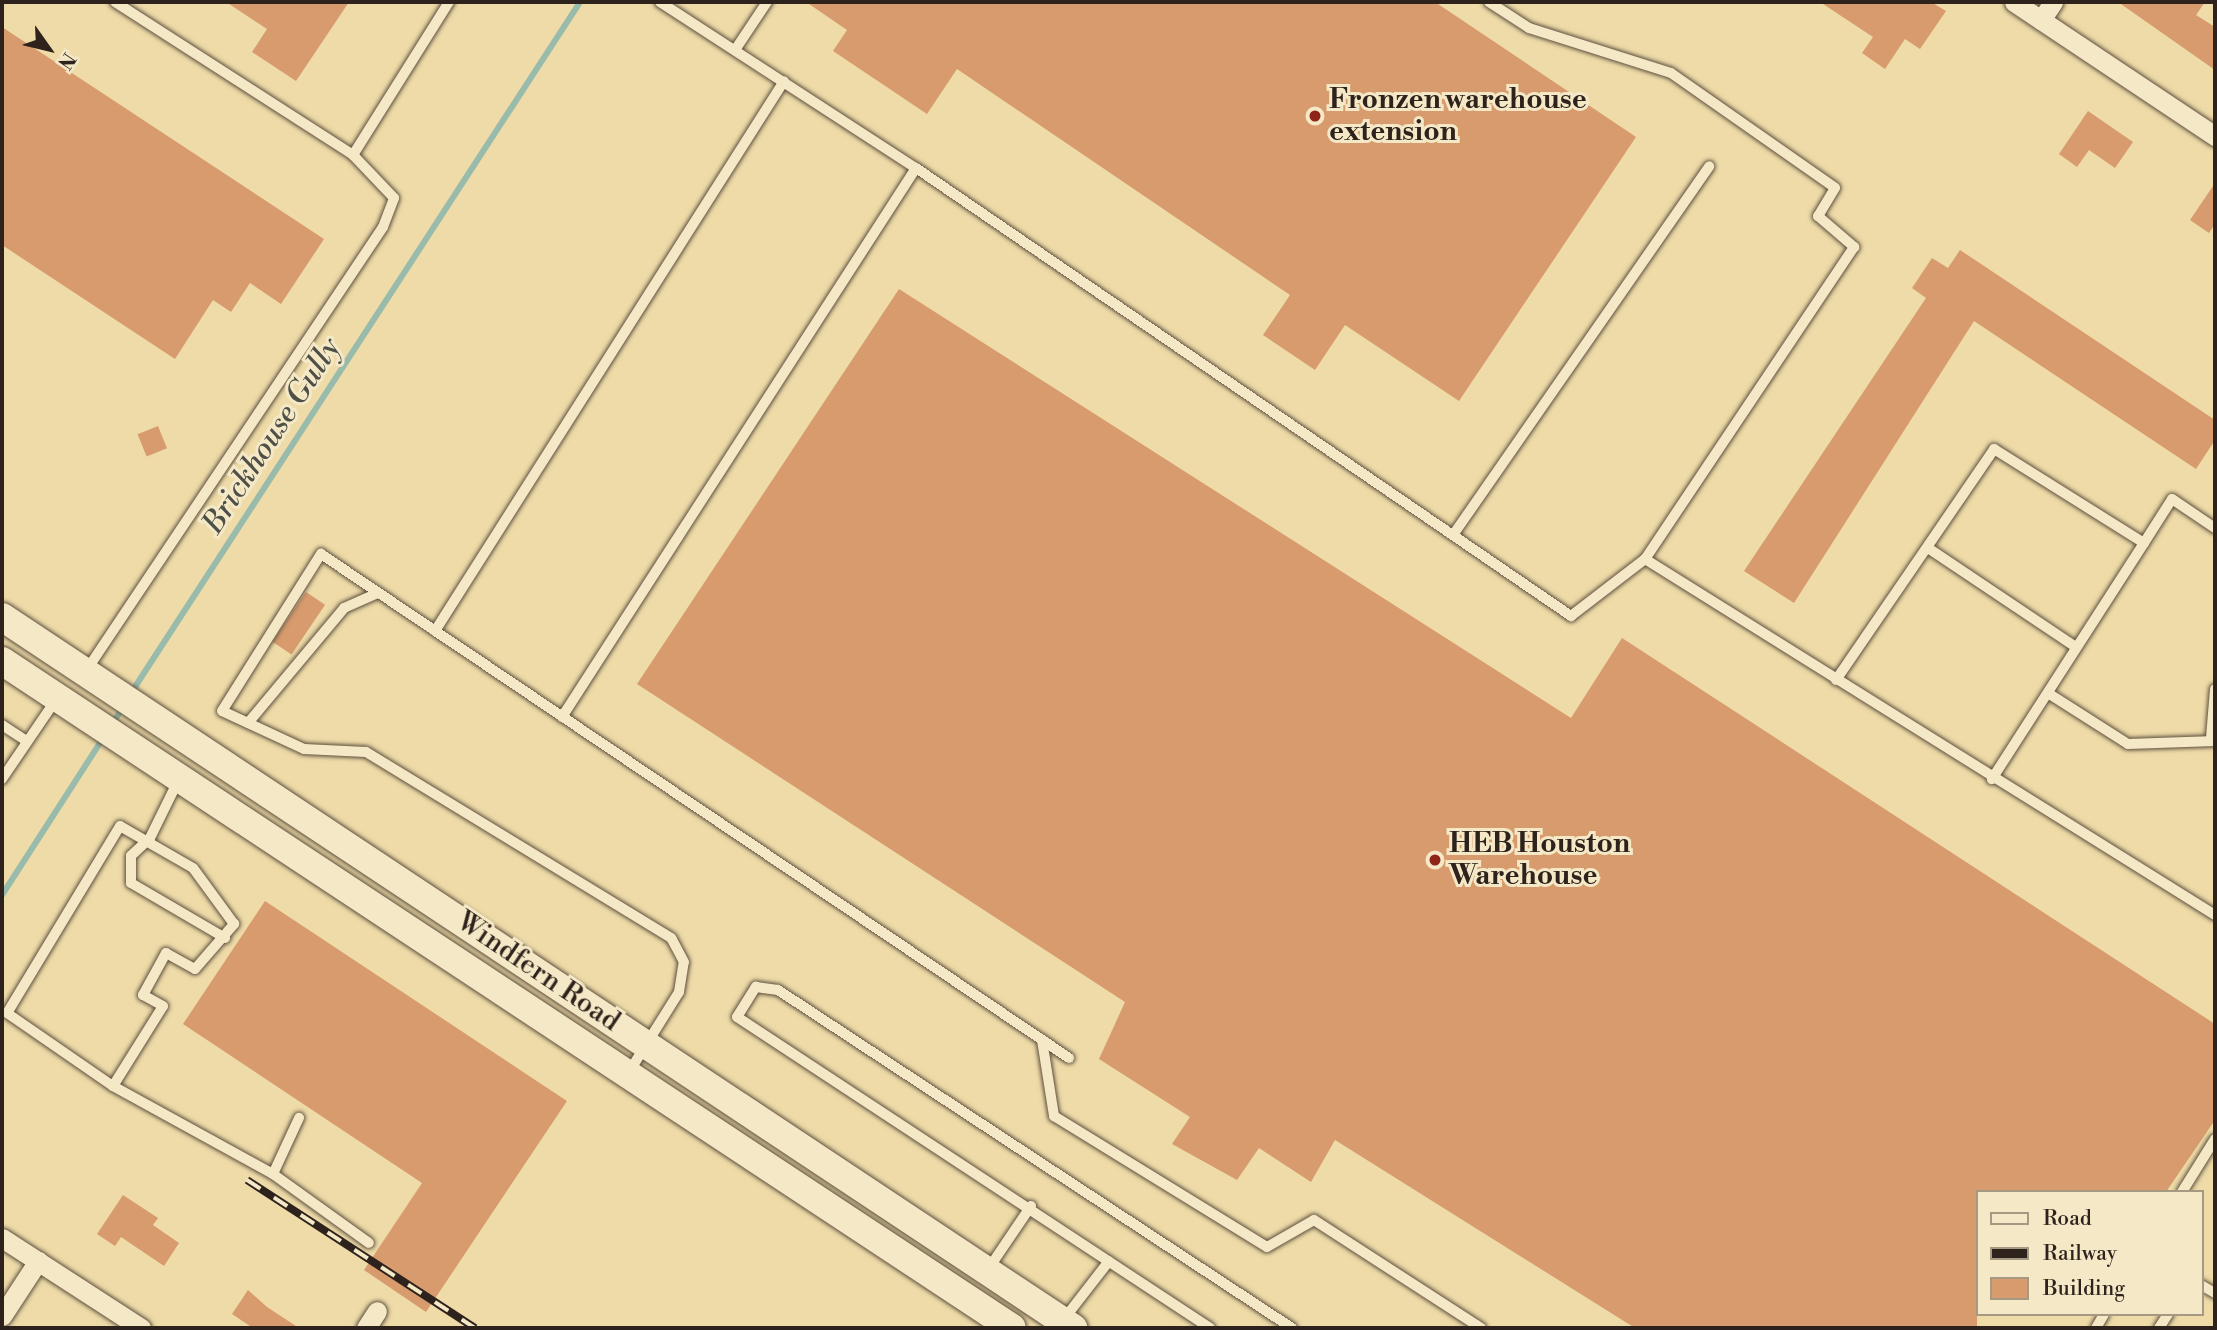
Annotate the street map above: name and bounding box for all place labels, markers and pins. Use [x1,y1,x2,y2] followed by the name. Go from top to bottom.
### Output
[1329,83,1587,149] place label: Fronzen warehouse extension
[1307,108,1323,124] marker: Fronzen warehouse extension
[1449,827,1630,893] place label: HEB Houston Warehouse
[1427,852,1443,868] marker: HEB Houston Warehouse

